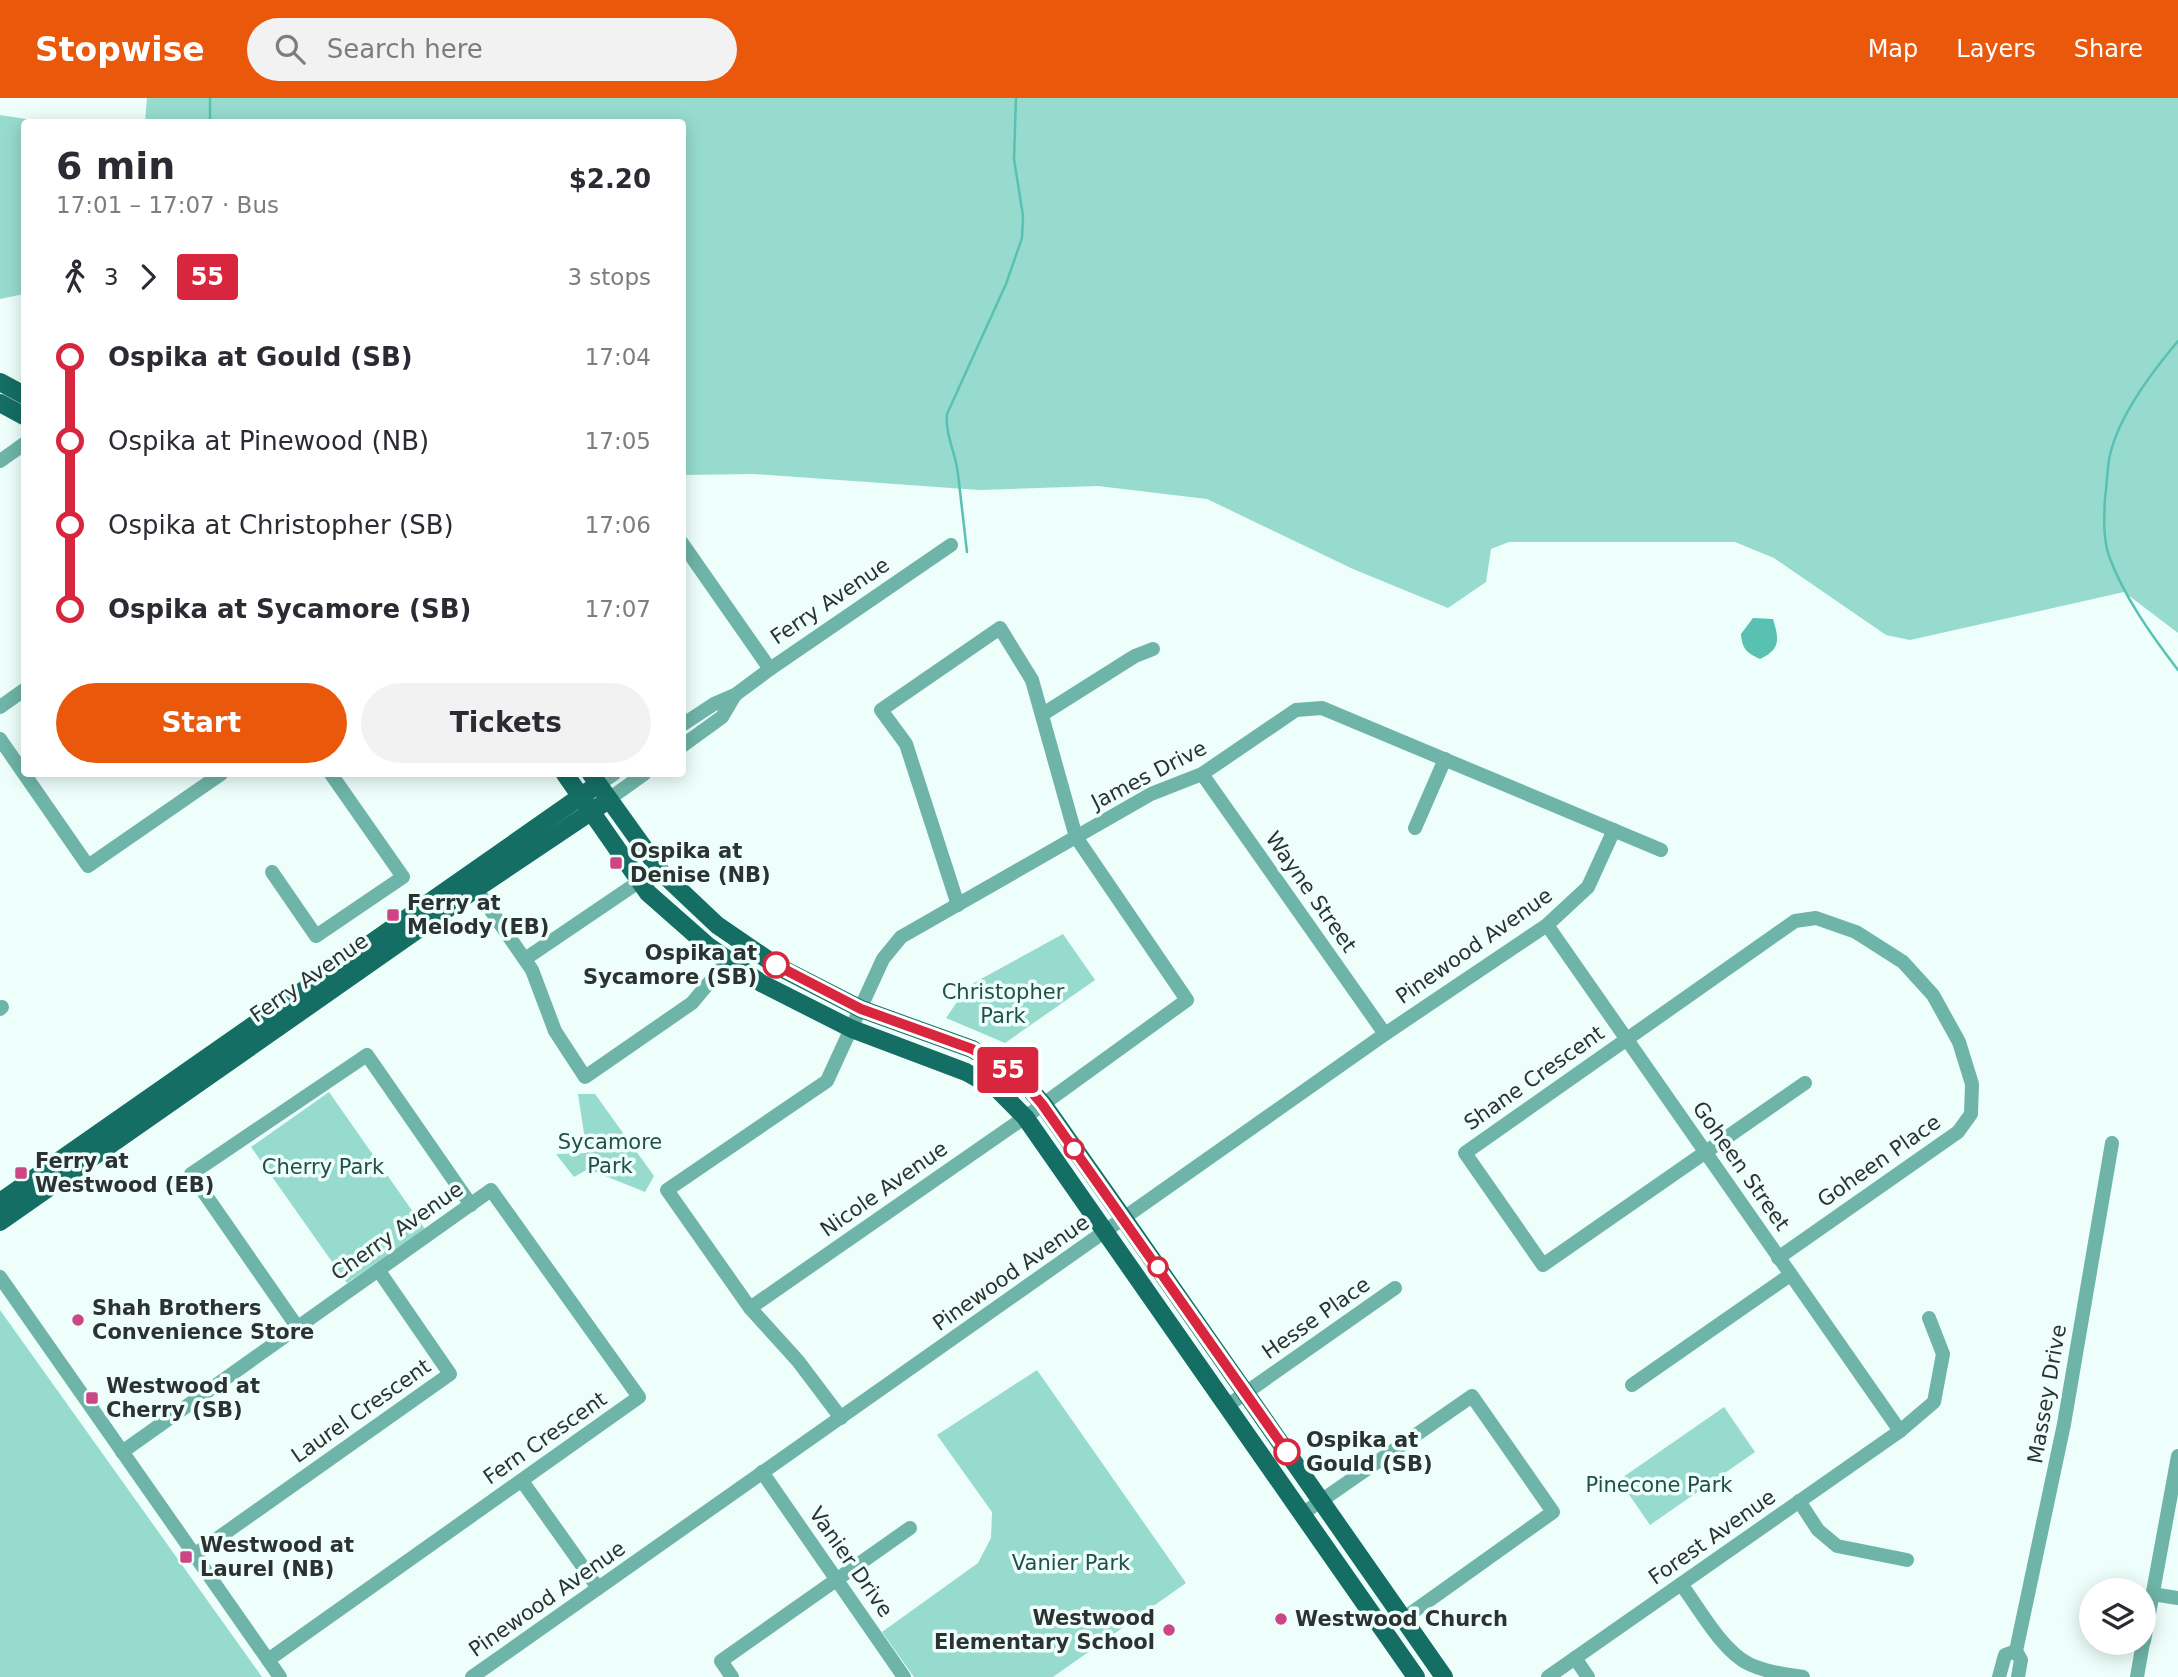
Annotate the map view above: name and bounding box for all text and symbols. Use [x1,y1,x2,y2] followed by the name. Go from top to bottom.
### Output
[247,18,737,81] search box
[35,30,205,69] text: Stopwise
[271,30,309,68] icon: search
[327,34,483,64] text: Search here
[1868,35,1918,63] text: Map
[1956,35,2036,63] text: Layers
[2074,35,2143,63] text: Share
[56,144,175,188] text: 6 min
[569,164,651,194] text: $2.20
[56,192,279,218] text: 17:01 – 17:07 · Bus
[56,258,94,296] icon: walk
[129,258,167,296] icon: forward
[191,263,224,291] text: 55
[104,264,119,290] text: 3
[567,264,651,290] text: 3 stops
[108,342,413,372] text: Ospika at Gould (SB)
[585,344,651,370] text: 17:04
[108,426,429,456] text: Ospika at Pinewood (NB)
[585,428,651,454] text: 17:05
[108,510,454,540] text: Ospika at Christopher (SB)
[585,512,651,538] text: 17:06
[766,553,894,649] street label: Ferry Avenue
[108,594,471,624] text: Ospika at Sycamore (SB)
[585,596,651,622] text: 17:07
[56,683,347,763] button: Start
[361,683,651,763] button: Tickets
[1086,736,1211,815] street label: James Drive
[1261,827,1361,957] street label: Wayne Street
[630,839,771,887] place label: Ospika at Denise (NB)
[608,855,624,871] marker: Ospika at Denise (NB)
[1391,883,1557,1009] street label: Pinewood Avenue
[407,891,549,939] place label: Ferry at Melody (EB)
[385,907,401,923] marker: Ferry at Melody (EB)
[246,929,372,1027] street label: Ferry Avenue
[583,941,757,989] place label: Ospika at Sycamore (SB)
[763,952,789,978] marker: Ospika at Sycamore (SB)
[942,980,1065,1028] park label: Christopher Park
[1459,1021,1609,1135] street label: Shane Crescent
[976,1047,1040,1093] line badge: 55
[991,1056,1025,1084] text: 55
[1688,1097,1794,1235] street label: Goheen Street
[1813,1110,1945,1212] street label: Goheen Place
[558,1130,662,1178] park label: Sycamore Park
[816,1136,952,1242] street label: Nicole Avenue
[1064,1139,1084,1159] unlabelled marker
[35,1149,214,1197] place label: Ferry at Westwood (EB)
[262,1155,385,1179] park label: Cherry Park
[13,1165,29,1181] marker: Ferry at Westwood (EB)
[327,1177,467,1285] street label: Cherry Avenue
[928,1210,1094,1336] street label: Pinewood Avenue
[1148,1257,1168,1277] unlabelled marker
[1257,1272,1375,1364] street label: Hesse Place
[92,1296,314,1344] place label: Shah Brothers Convenience Store
[70,1312,86,1328] marker: Shah Brothers Convenience Store
[2023,1323,2071,1465] street label: Massey Drive
[287,1354,435,1468] street label: Laurel Crescent
[106,1374,260,1422] place label: Westwood at Cherry (SB)
[479,1387,611,1489] street label: Fern Crescent
[84,1390,100,1406] marker: Westwood at Cherry (SB)
[1306,1428,1432,1476] place label: Ospika at Gould (SB)
[1274,1439,1300,1465] marker: Ospika at Gould (SB)
[1586,1473,1733,1497] park label: Pinecone Park
[1644,1484,1780,1590] street label: Forest Avenue
[804,1502,898,1622] street label: Vanier Drive
[200,1533,354,1581] place label: Westwood at Laurel (NB)
[464,1536,630,1662] street label: Pinewood Avenue
[178,1549,194,1565] marker: Westwood at Laurel (NB)
[1012,1551,1131,1575] park label: Vanier Park
[2079,1578,2156,1655] map controls
[2079,1578,2156,1655] button: layers
[934,1606,1155,1654] place label: Westwood Elementary School
[1295,1607,1508,1631] place label: Westwood Church
[1273,1611,1289,1627] marker: Westwood Church
[1161,1622,1177,1638] marker: Westwood Elementary School

